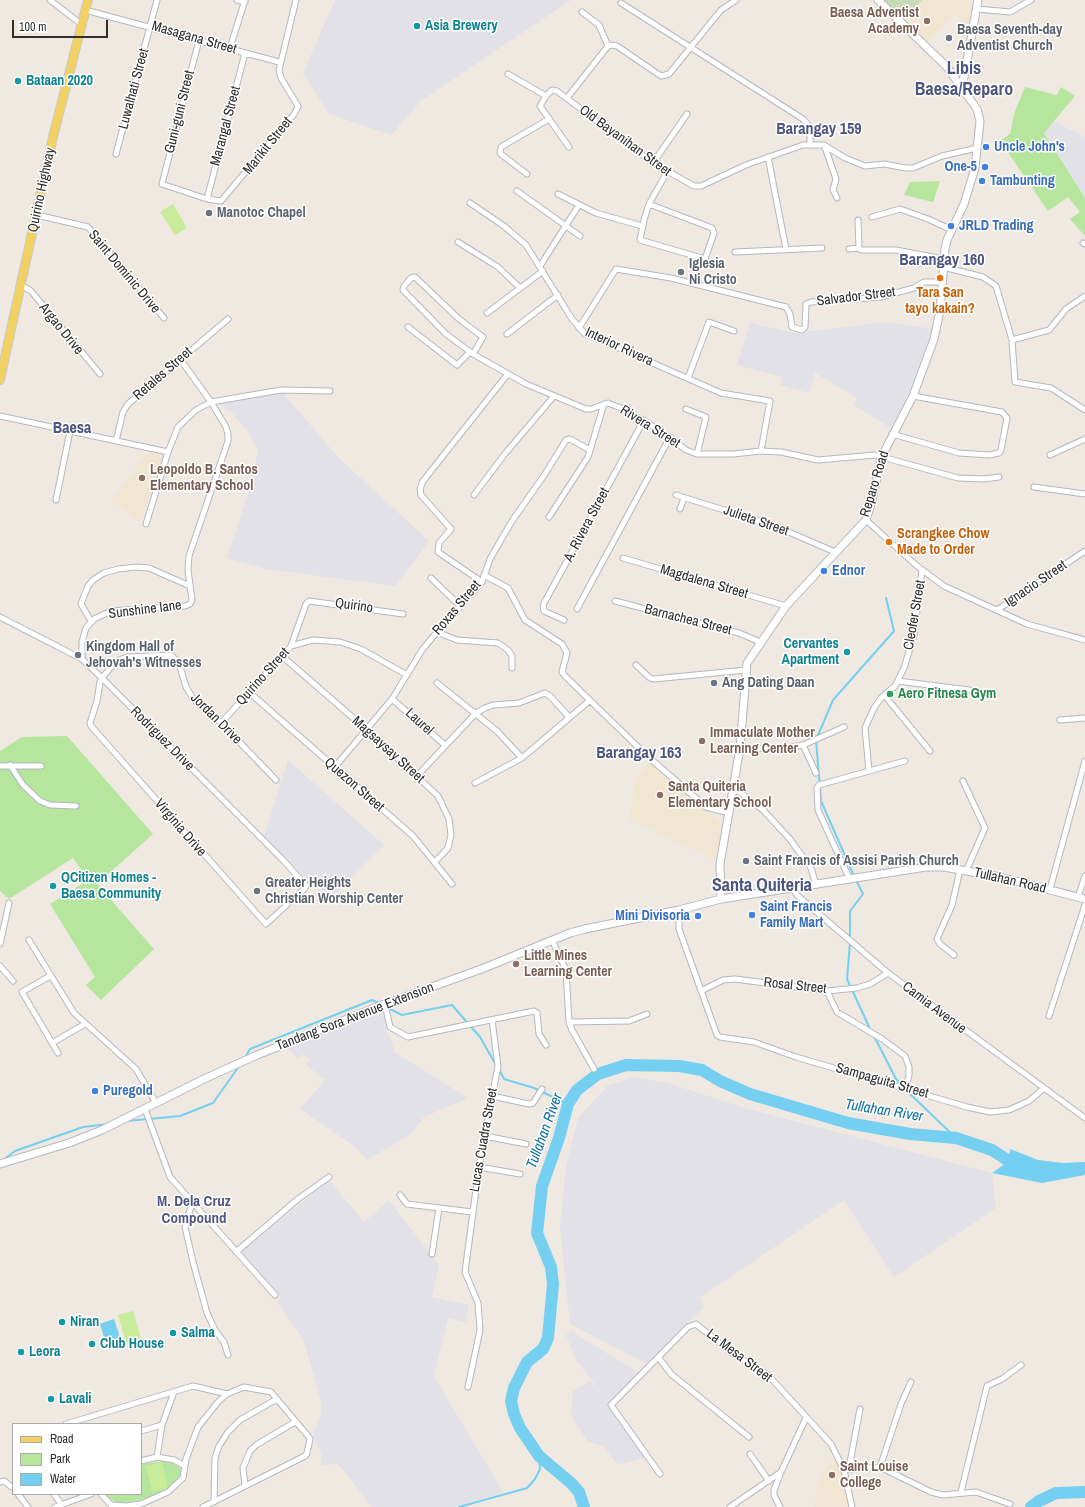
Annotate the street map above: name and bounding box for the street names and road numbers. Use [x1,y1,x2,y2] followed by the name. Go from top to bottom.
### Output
[150,18,238,58] street label: Masagana Street
[115,47,153,131] street label: Luwalhati Street
[162,69,198,155] street label: Guni-guni Street
[207,84,245,168] street label: Marangal Street
[576,102,674,180] street label: Old Bayanihan Street
[240,114,296,178] street label: Marikit Street
[25,146,59,234] street label: Quirino Highway
[84,227,164,317] street label: Saint Dominic Drive
[816,284,896,310] street label: Salvador Street
[35,300,87,358] street label: Argao Drive
[582,324,656,370] street label: Interior Rivera
[130,344,196,404] street label: Retales Street
[617,402,683,452] street label: Rivera Street
[857,449,893,519] street label: Reparo Road
[560,485,614,565] street label: A. Rivera Street
[721,502,791,540] street label: Julieta Street
[1002,557,1070,611] street label: Ignacio Street
[658,561,750,603] street label: Magdalena Street
[429,577,485,639] street label: Roxas Street
[901,579,929,651] street label: Cleofer Street
[334,595,374,617] street label: Quirino
[108,597,182,623] street label: Sunshine lane
[643,601,733,639] street label: Barnachea Street
[233,645,293,709] street label: Quirino Street
[187,690,245,748] street label: Jordan Drive
[127,704,197,774] street label: Rodriguez Drive
[402,705,436,739] street label: Laurel
[348,713,428,787] street label: Magsaysay Street
[321,754,387,816] street label: Quezon Street
[150,796,210,860] street label: Virginia Drive
[972,865,1048,897] street label: Tullahan Road
[763,974,827,998] street label: Rosal Street
[274,979,436,1055] street label: Tandang Sora Avenue Extension
[899,979,969,1037] street label: Camia Avenue
[834,1060,930,1102] street label: Sampaguita Street
[467,1087,501,1193] street label: Lucas Cuadra Street
[703,1326,775,1386] street label: La Mesa Street

